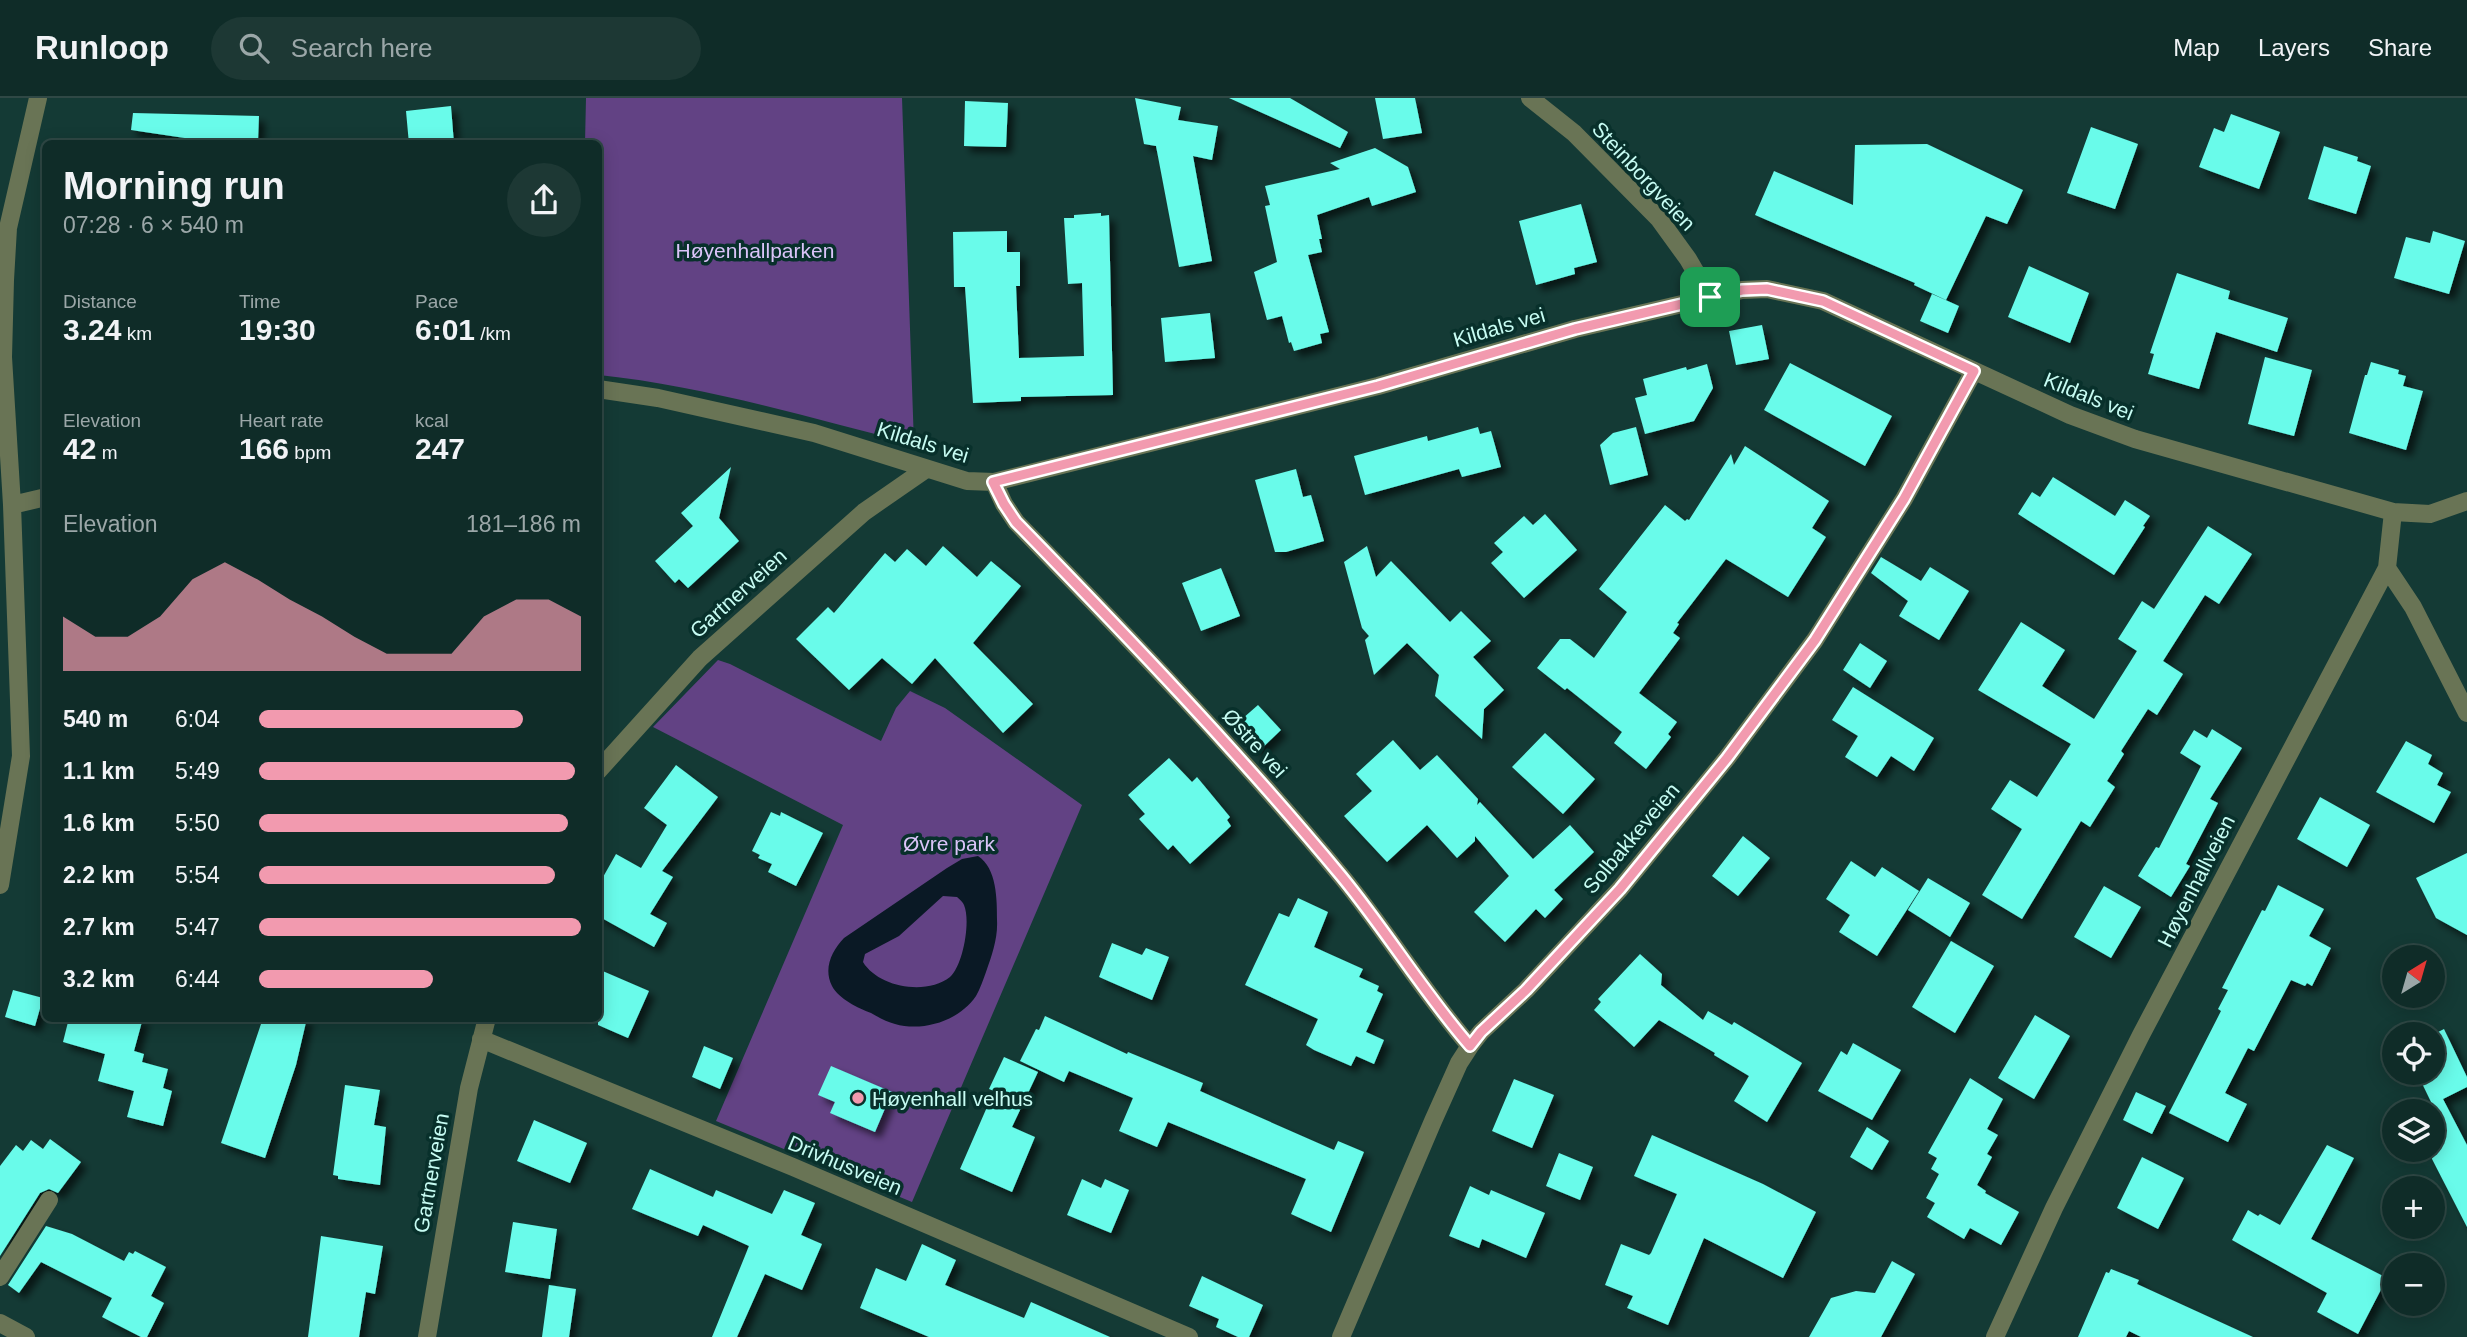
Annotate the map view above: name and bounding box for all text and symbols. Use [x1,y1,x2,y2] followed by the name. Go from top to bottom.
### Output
[211,17,701,80] search box
[35,29,169,66] text: Runloop
[235,29,273,67] icon: search
[291,33,432,63] text: Search here
[2173,34,2220,61] text: Map
[2258,34,2330,61] text: Layers
[2368,34,2432,61] text: Share
[1588,117,1700,235] street label: Steinborgveien
[507,163,581,237] button: share
[63,165,285,207] text: Morning run
[63,212,244,238] text: 07:28 · 6 × 540 m
[676,239,834,262] park label: Høyenhallparken
[1680,267,1740,327] pin
[1691,278,1729,316] icon: arrive
[63,291,137,312] text: Distance
[239,291,281,312] text: Time
[415,291,458,312] text: Pace
[1450,303,1548,351] street label: Kildals vei
[63,313,121,346] text: 3.24
[239,313,316,346] text: 19:30
[415,313,475,346] text: 6:01
[121,323,152,344] text: km
[475,323,511,344] text: /km
[2041,368,2137,424] street label: Kildals vei
[63,410,141,431] text: Elevation
[239,410,323,431] text: Heart rate
[415,410,449,431] text: kcal
[874,417,972,467] street label: Kildals vei
[63,432,96,465] text: 42
[239,432,289,465] text: 166
[415,432,465,465] text: 247
[96,442,117,463] text: m
[289,442,331,463] text: bpm
[63,511,158,537] text: Elevation
[466,511,581,537] text: 181–186 m
[685,544,791,642] street label: Gartnerveien
[1218,704,1292,782] street label: Østre vei
[63,706,128,732] text: 540 m
[175,706,220,732] text: 6:04
[63,758,135,784] text: 1.1 km
[175,758,220,784] text: 5:49
[1578,778,1684,898] street label: Solbakkeveien
[63,810,135,836] text: 1.6 km
[175,810,220,836] text: 5:50
[2153,811,2239,951] street label: Høyenhallveien
[903,832,996,855] park label: Øvre park
[63,862,135,888] text: 2.2 km
[175,862,220,888] text: 5:54
[63,914,135,940] text: 2.7 km
[175,914,220,940] text: 5:47
[2382,945,2445,1008] north arrow
[2382,945,2445,1316] map controls
[63,966,135,992] text: 3.2 km
[175,966,220,992] text: 6:44
[2382,1022,2445,1085] button: locate
[872,1087,1033,1110] place label: Høyenhall velhus
[850,1090,866,1106] marker: Høyenhall velhus
[2382,1099,2445,1162] button: layers
[409,1111,453,1235] street label: Gartnerveien
[785,1131,905,1199] street label: Drivhusveien
[2382,1176,2445,1239] button: +
[2382,1253,2445,1316] button: −

